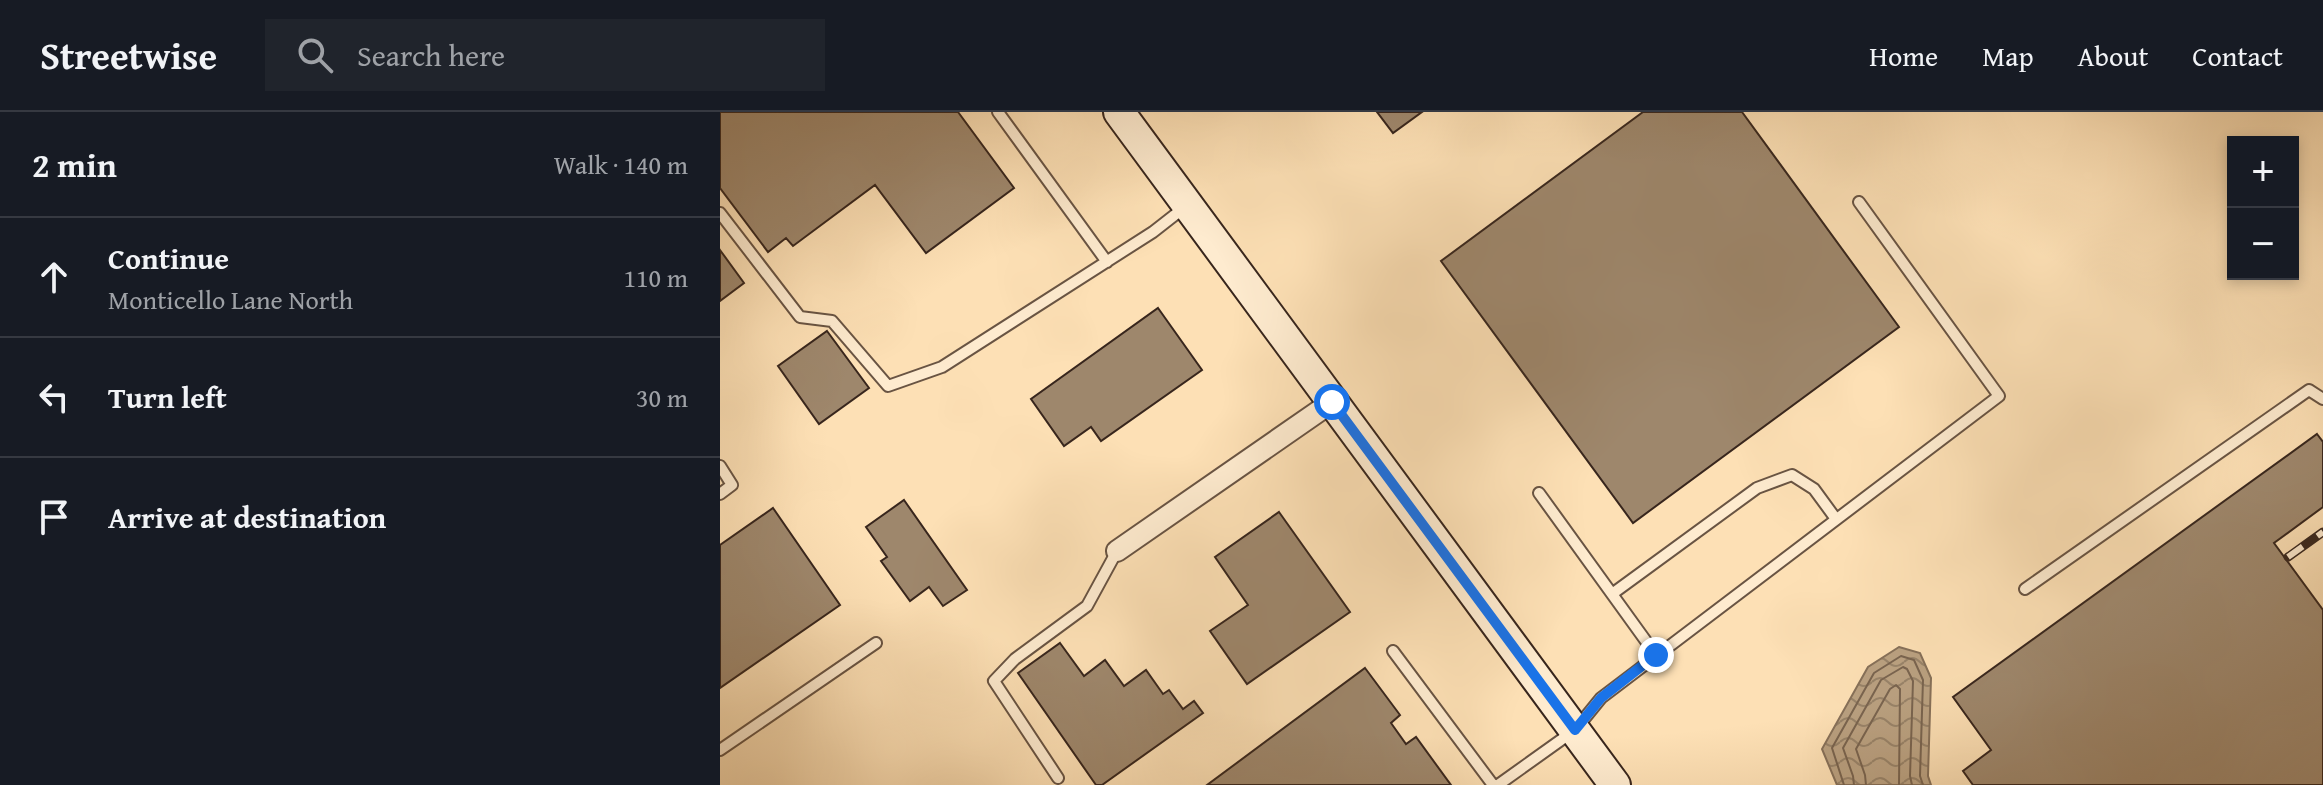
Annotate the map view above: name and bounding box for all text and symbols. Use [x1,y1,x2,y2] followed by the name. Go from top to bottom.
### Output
[265,19,825,91] search box
[40,27,217,83] text: Streetwise
[293,33,337,77] icon: search
[357,33,505,77] text: Search here
[1869,35,1938,76] text: Home
[1982,35,2034,76] text: Map
[2078,35,2148,76] text: About
[2192,35,2283,76] text: Contact
[2227,136,2299,280] map controls
[2227,136,2299,208] button: +
[32,140,117,189] text: 2 min
[554,145,688,184] text: Walk · 140 m
[2227,208,2299,280] button: −
[108,236,229,280] text: Continue
[32,255,76,299] icon: ahead
[623,258,688,297] text: 110 m
[108,280,353,319] text: Monticello Lane North
[32,375,76,419] icon: left
[108,375,227,419] text: Turn left
[636,378,688,417] text: 30 m
[1314,384,1350,420] route start
[32,495,76,539] icon: arrive
[108,495,386,539] text: Arrive at destination
[1638,637,1674,673] route end

